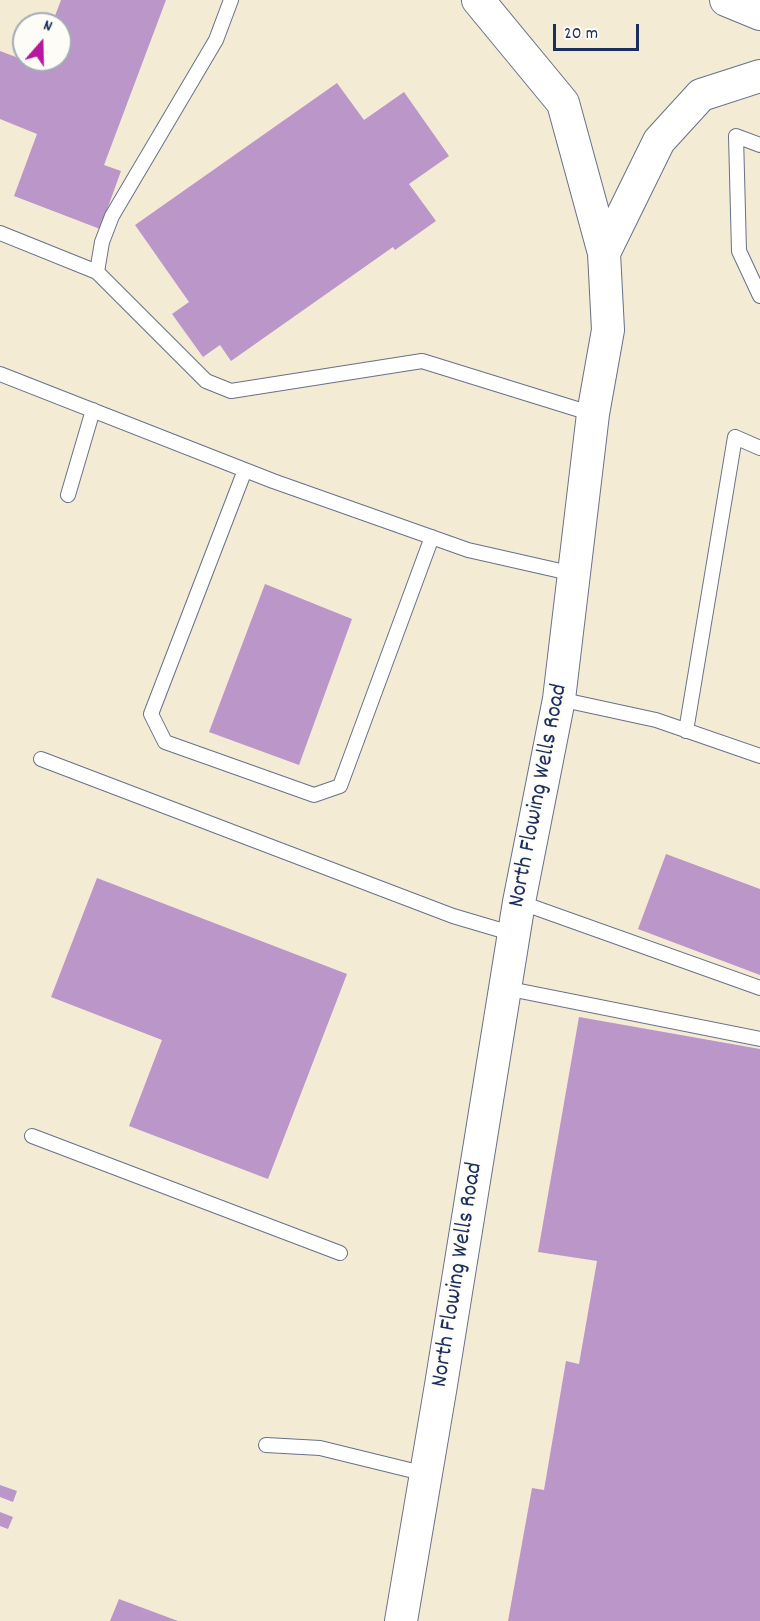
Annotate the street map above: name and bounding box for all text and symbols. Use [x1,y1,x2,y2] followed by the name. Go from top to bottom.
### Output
[12,12,72,72] north arrow
[556,12,642,50] scale bar
[40,14,55,39] text: N
[564,22,598,47] text: 20 m
[504,682,576,910] street label: North Flowing Wells Road
[427,1161,491,1389] street label: North Flowing Wells Road

